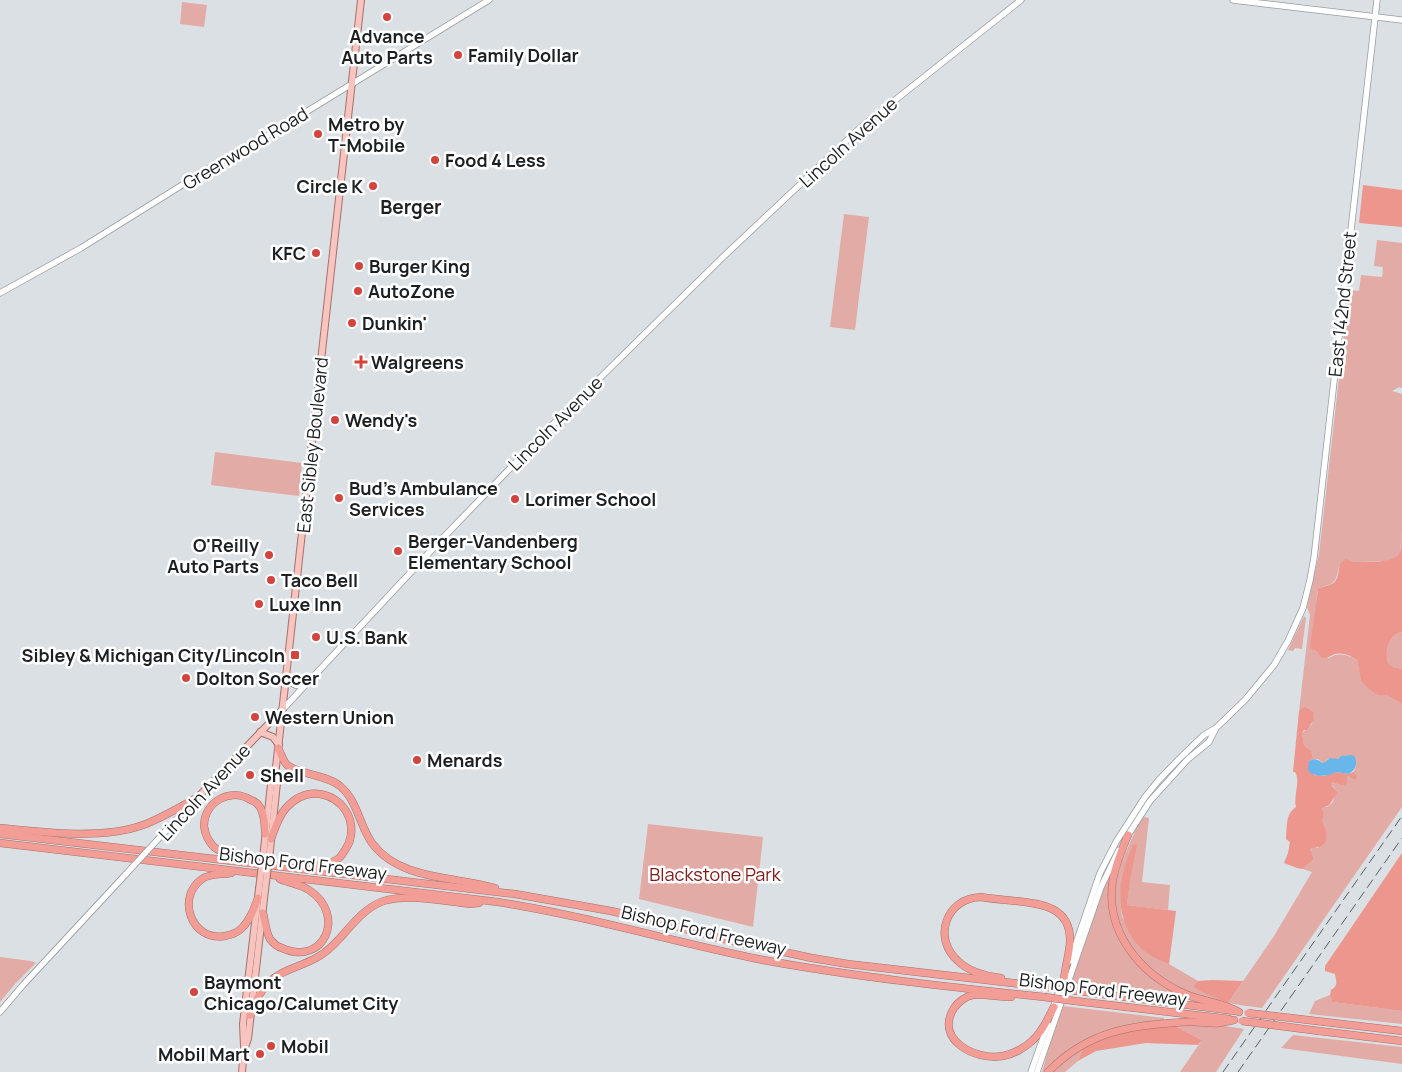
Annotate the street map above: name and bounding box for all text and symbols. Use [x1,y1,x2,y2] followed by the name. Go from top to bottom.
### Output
[381,11,393,23] marker: Advance Auto Parts
[341,24,433,69] place label: Advance Auto Parts
[468,43,579,67] place label: Family Dollar
[452,49,464,61] marker: Family Dollar
[794,91,902,193] street label: Lincoln Avenue
[178,101,312,195] street label: Greenwood Road
[328,112,405,157] place label: Metro by T-Mobile
[312,128,324,140] marker: Metro by T-Mobile
[445,148,546,172] place label: Food 4 Less
[429,154,441,166] marker: Food 4 Less
[296,174,363,198] place label: Circle K
[367,180,379,192] marker: Circle K
[380,194,442,220] district label: Berger
[1322,230,1362,378] street label: East 142nd Street
[272,241,306,265] place label: KFC
[310,247,322,259] marker: KFC
[369,254,470,278] place label: Burger King
[353,260,365,272] marker: Burger King
[368,279,455,303] place label: AutoZone
[352,285,364,297] marker: AutoZone
[362,311,427,335] place label: Dunkin'
[346,317,358,329] marker: Dunkin'
[371,350,464,374] place label: Walgreens
[291,356,333,534] street label: East Sibley Boulevard
[355,356,367,368] marker: Walgreens
[503,371,607,475] street label: Lincoln Avenue
[345,408,418,432] place label: Wendy's
[329,414,341,426] marker: Wendy's
[349,476,498,521] place label: Bud's Ambulance Services
[525,487,656,511] place label: Lorimer School
[333,492,345,504] marker: Bud's Ambulance Services
[509,493,521,505] marker: Lorimer School
[408,529,578,574] place label: Berger-Vandenberg Elementary School
[167,533,259,578] place label: O'Reilly Auto Parts
[392,545,404,557] marker: Berger-Vandenberg Elementary School
[263,549,275,561] marker: O'Reilly Auto Parts
[281,568,358,592] place label: Taco Bell
[265,574,277,586] marker: Taco Bell
[269,592,341,616] place label: Luxe Inn
[253,598,265,610] marker: Luxe Inn
[326,625,408,649] place label: U.S. Bank
[310,631,322,643] marker: U.S. Bank
[22,643,285,667] place label: Sibley & Michigan City/Lincoln
[289,649,301,661] marker: Sibley & Michigan City/Lincoln
[196,666,319,690] place label: Dolton Soccer
[180,672,192,684] marker: Dolton Soccer
[265,705,394,729] place label: Western Union
[249,711,261,723] marker: Western Union
[153,738,255,846] street label: Lincoln Avenue
[427,748,503,772] place label: Menards
[411,754,423,766] marker: Menards
[260,763,304,787] place label: Shell
[244,769,256,781] marker: Shell
[218,841,389,885] street label: Bishop Ford Freeway
[649,862,782,886] park label: Blackstone Park
[619,899,789,961] street label: Bishop Ford Freeway
[1018,967,1189,1011] street label: Bishop Ford Freeway
[204,970,398,1015] place label: Baymont Chicago/Calumet City
[188,986,200,998] marker: Baymont Chicago/Calumet City
[281,1034,329,1058] place label: Mobil
[265,1040,277,1052] marker: Mobil
[158,1042,250,1066] place label: Mobil Mart
[254,1048,266,1060] marker: Mobil Mart

